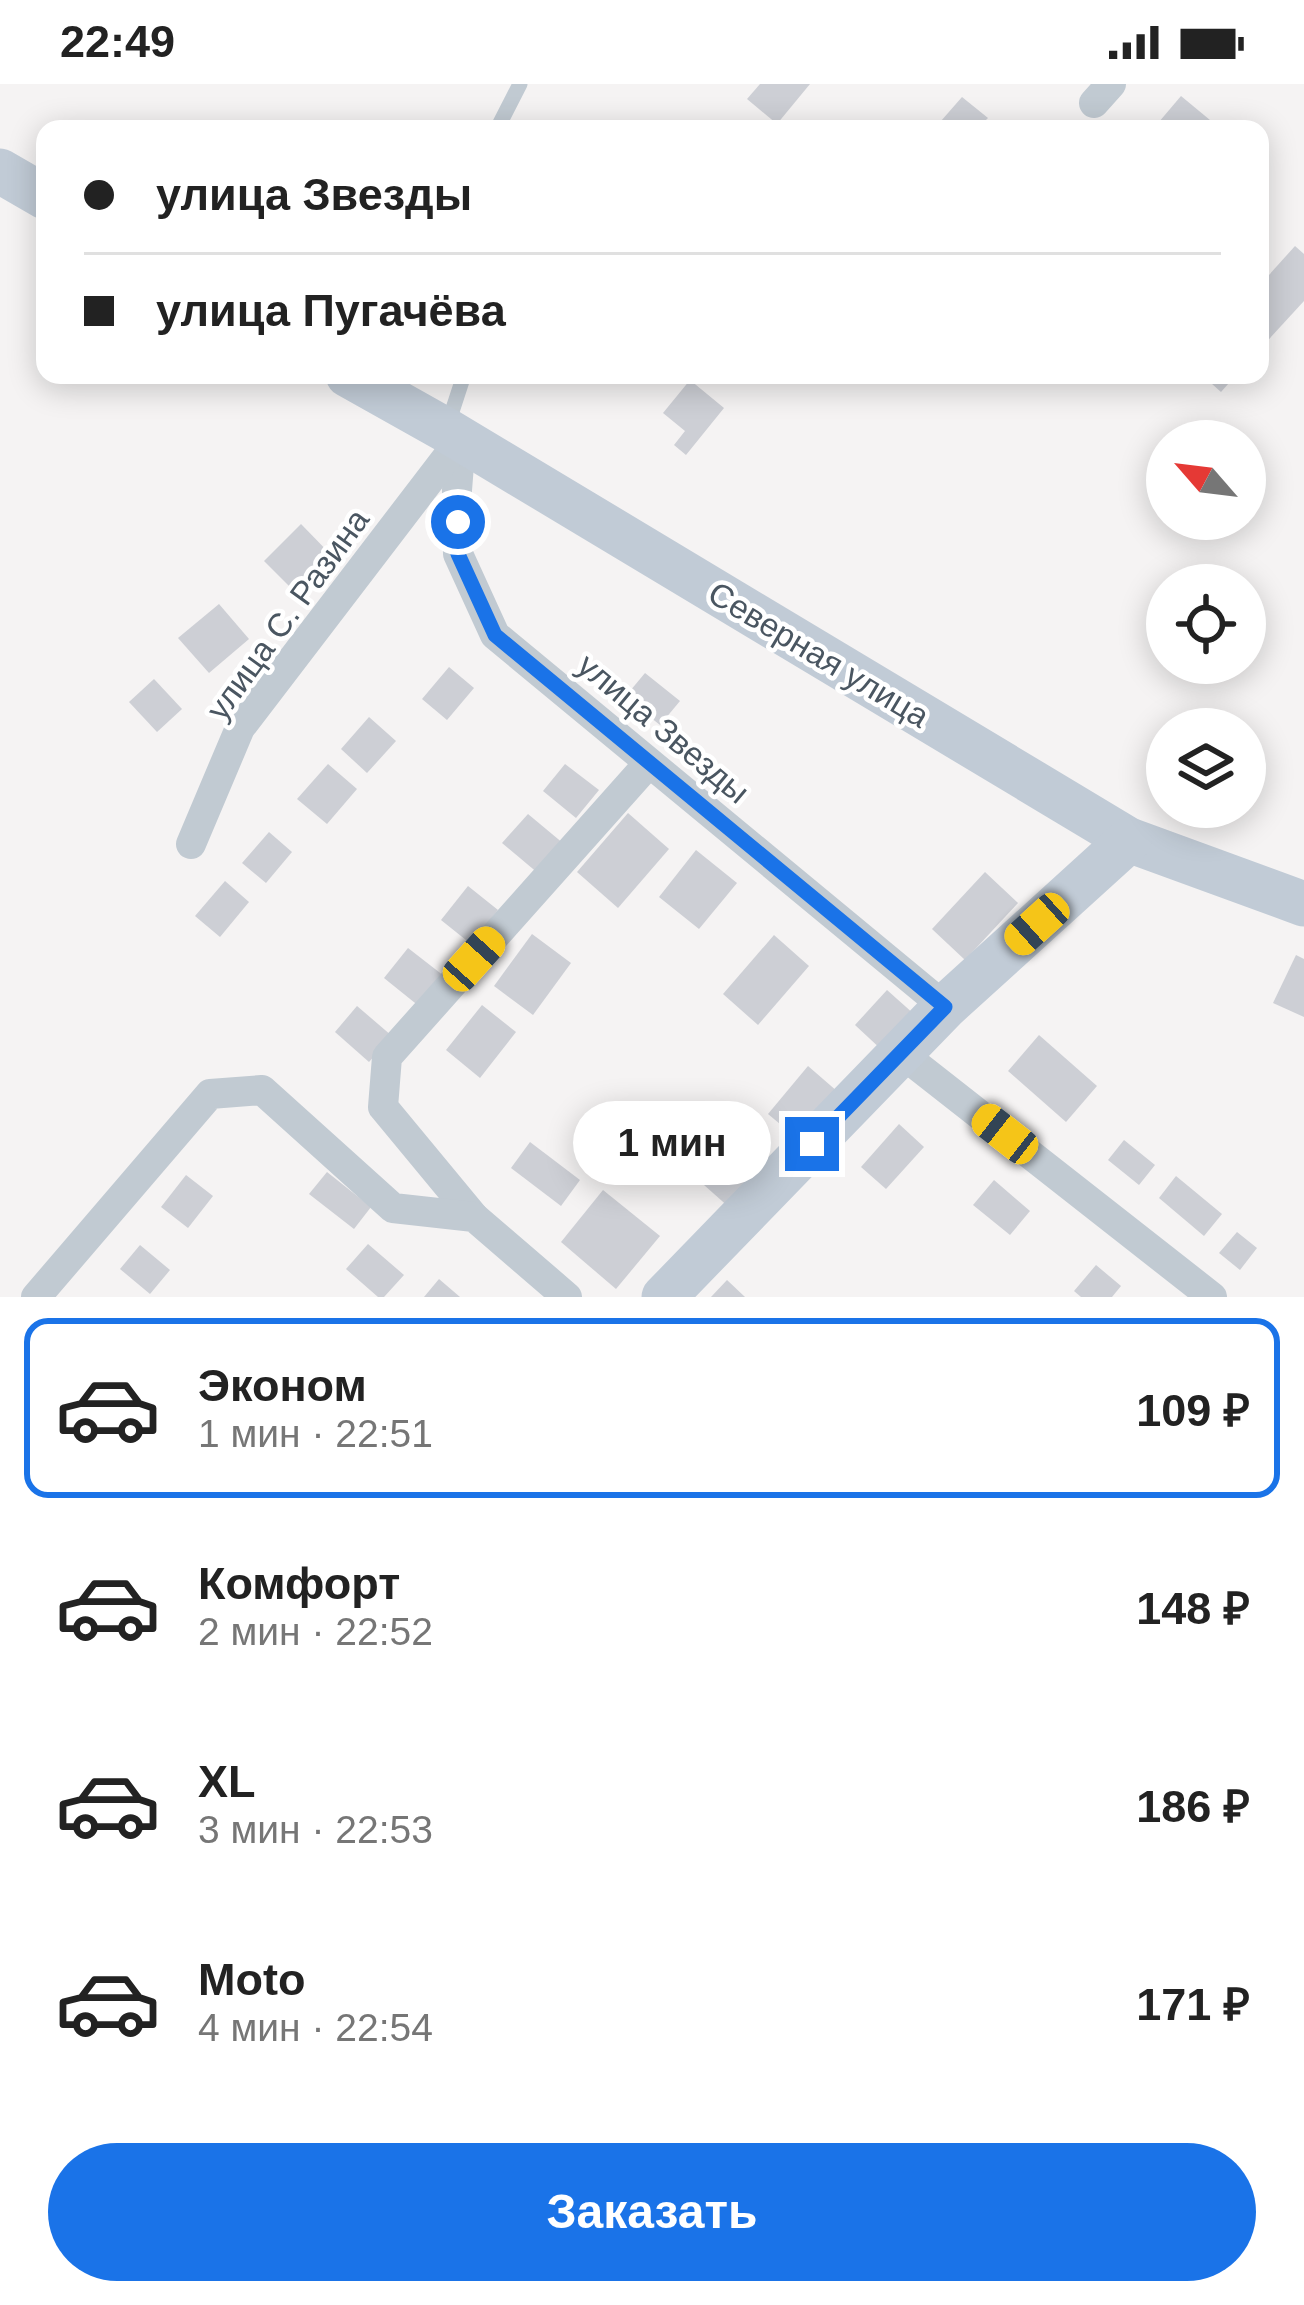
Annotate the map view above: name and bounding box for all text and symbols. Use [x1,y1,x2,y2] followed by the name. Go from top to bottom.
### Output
[60,16,175,67] text: 22:49
[156,169,472,220] text: улица Звезды
[156,285,506,336] text: улица Пугачёва
[1146,420,1266,540] north arrow
[1146,420,1266,828] map controls
[431,495,485,549] route start
[199,501,377,727] street label: улица С. Разина
[1146,564,1266,684] button: locate
[702,574,936,735] street label: Северная улица
[571,646,757,811] street label: улица Звезды
[1146,708,1266,828] button: layers
[998,887,1076,961] car
[437,920,511,998] car
[966,1098,1044,1170] car
[572,1102,770,1186] callout: 1 мин
[785,1117,839,1171] route end
[618,1121,726,1164] text: 1 мин
[54,1354,162,1462] icon: car
[198,1360,367,1411] text: Эконом
[1136,1385,1250,1436] text: 109 ₽
[198,1412,433,1455] text: 1 мин · 22:51
[54,1552,162,1660] icon: car
[198,1558,400,1609] text: Комфорт
[1136,1583,1250,1634] text: 148 ₽
[198,1610,433,1653] text: 2 мин · 22:52
[54,1750,162,1858] icon: car
[198,1756,256,1807] text: XL
[1136,1781,1250,1832] text: 186 ₽
[198,1808,433,1851] text: 3 мин · 22:53
[54,1948,162,2056] icon: car
[198,1954,305,2005] text: Moto
[1136,1979,1250,2030] text: 171 ₽
[198,2006,433,2049] text: 4 мин · 22:54
[48,2143,1256,2281] button: Заказать

